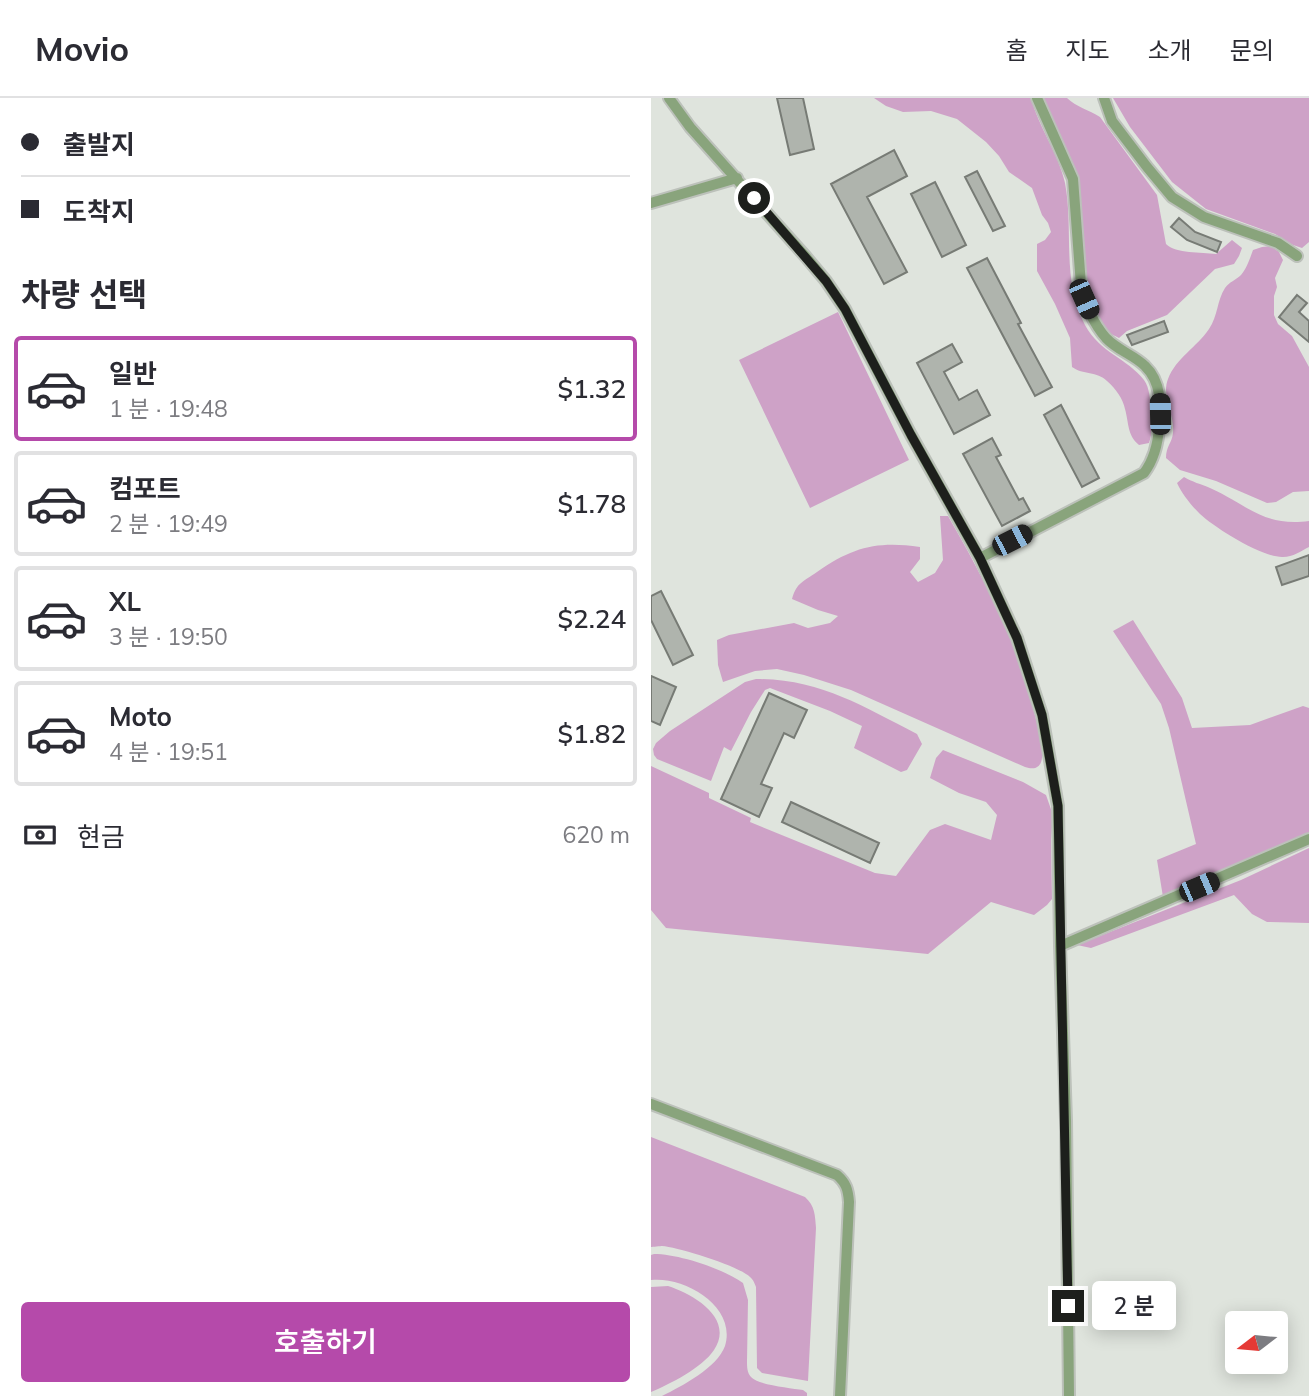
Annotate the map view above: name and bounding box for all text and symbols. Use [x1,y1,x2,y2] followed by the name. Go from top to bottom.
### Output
[35,28,129,69] text: Movio
[1005,35,1027,65] text: 홈
[1065,35,1110,65] text: 지도
[1148,35,1192,65] text: 소개
[1230,35,1274,65] text: 문의
[63,128,135,161] text: 출발지
[738,182,770,214] route start
[63,195,135,228] text: 도착지
[21,274,148,314] text: 차량 선택
[1066,276,1103,322] car
[25,357,88,420] icon: car
[109,357,157,390] text: 일반
[557,372,626,405] text: $1.32
[1150,393,1171,435] car
[109,394,228,423] text: 1 분 · 19:48
[25,472,88,535] icon: car
[109,472,181,505] text: 컴포트
[557,487,626,520] text: $1.78
[109,509,228,538] text: 2 분 · 19:49
[989,521,1036,559] car
[109,585,141,618] text: XL
[25,587,88,650] icon: car
[557,602,626,635] text: $2.24
[109,622,228,651] text: 3 분 · 19:50
[109,700,172,733] text: Moto
[25,702,88,765] icon: car
[557,717,626,750] text: $1.82
[109,737,228,766] text: 4 분 · 19:51
[21,816,59,854] icon: cash
[77,820,125,853] text: 현금
[562,820,630,849] text: 620 m
[1176,869,1223,905] car
[1093,1282,1177,1330] callout: 2 분
[1052,1290,1084,1322] route end
[1113,1291,1155,1320] text: 2 분
[21,1302,630,1382] button: 호출하기
[1225,1311,1288,1374] north arrow
[1225,1311,1288,1374] map controls

